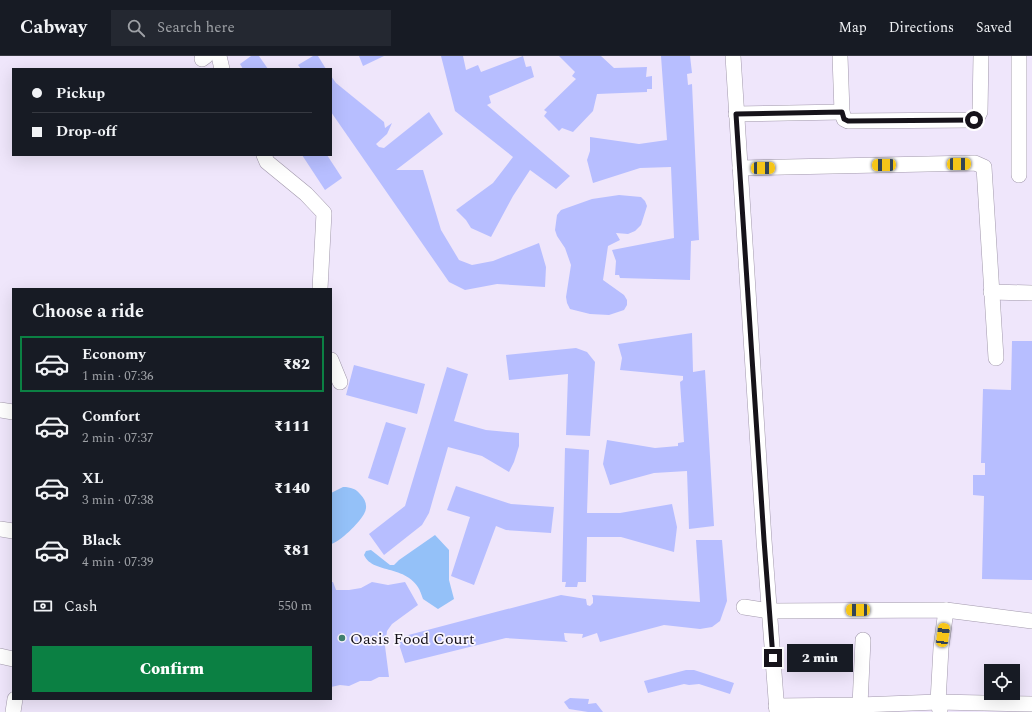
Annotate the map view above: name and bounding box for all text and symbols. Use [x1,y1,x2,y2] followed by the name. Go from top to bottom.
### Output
[111,10,391,46] search box
[20,13,87,42] text: Cabway
[157,16,235,39] text: Search here
[125,17,147,39] icon: search
[839,17,867,38] text: Map
[889,17,954,38] text: Directions
[976,17,1012,38] text: Saved
[56,82,105,105] text: Pickup
[965,111,983,129] route start
[56,120,117,143] text: Drop-off
[947,158,971,170] car
[872,159,896,171] car
[751,162,775,174] car
[32,298,144,325] text: Choose a ride
[82,343,146,366] text: Economy
[34,346,70,382] icon: car
[283,353,310,376] text: ₹82
[82,366,154,386] text: 1 min · 07:36
[82,405,140,428] text: Comfort
[34,408,70,444] icon: car
[274,415,310,438] text: ₹111
[82,428,154,448] text: 2 min · 07:37
[82,467,103,490] text: XL
[34,470,70,506] icon: car
[274,477,310,500] text: ₹140
[82,490,154,510] text: 3 min · 07:38
[82,529,121,552] text: Black
[34,532,70,568] icon: car
[283,539,310,562] text: ₹81
[82,552,154,572] text: 4 min · 07:39
[32,595,54,617] icon: cash
[64,595,97,618] text: Cash
[278,596,312,616] text: 550 m
[846,604,870,616] car
[935,622,951,648] car
[350,627,475,651] place label: Oasis Food Court
[337,633,347,643] marker: Oasis Food Court
[787,644,853,672] callout: 2 min
[32,646,312,692] button: Confirm
[802,648,838,668] text: 2 min
[764,649,782,667] route end
[984,664,1020,700] map controls
[984,664,1020,700] button: locate

